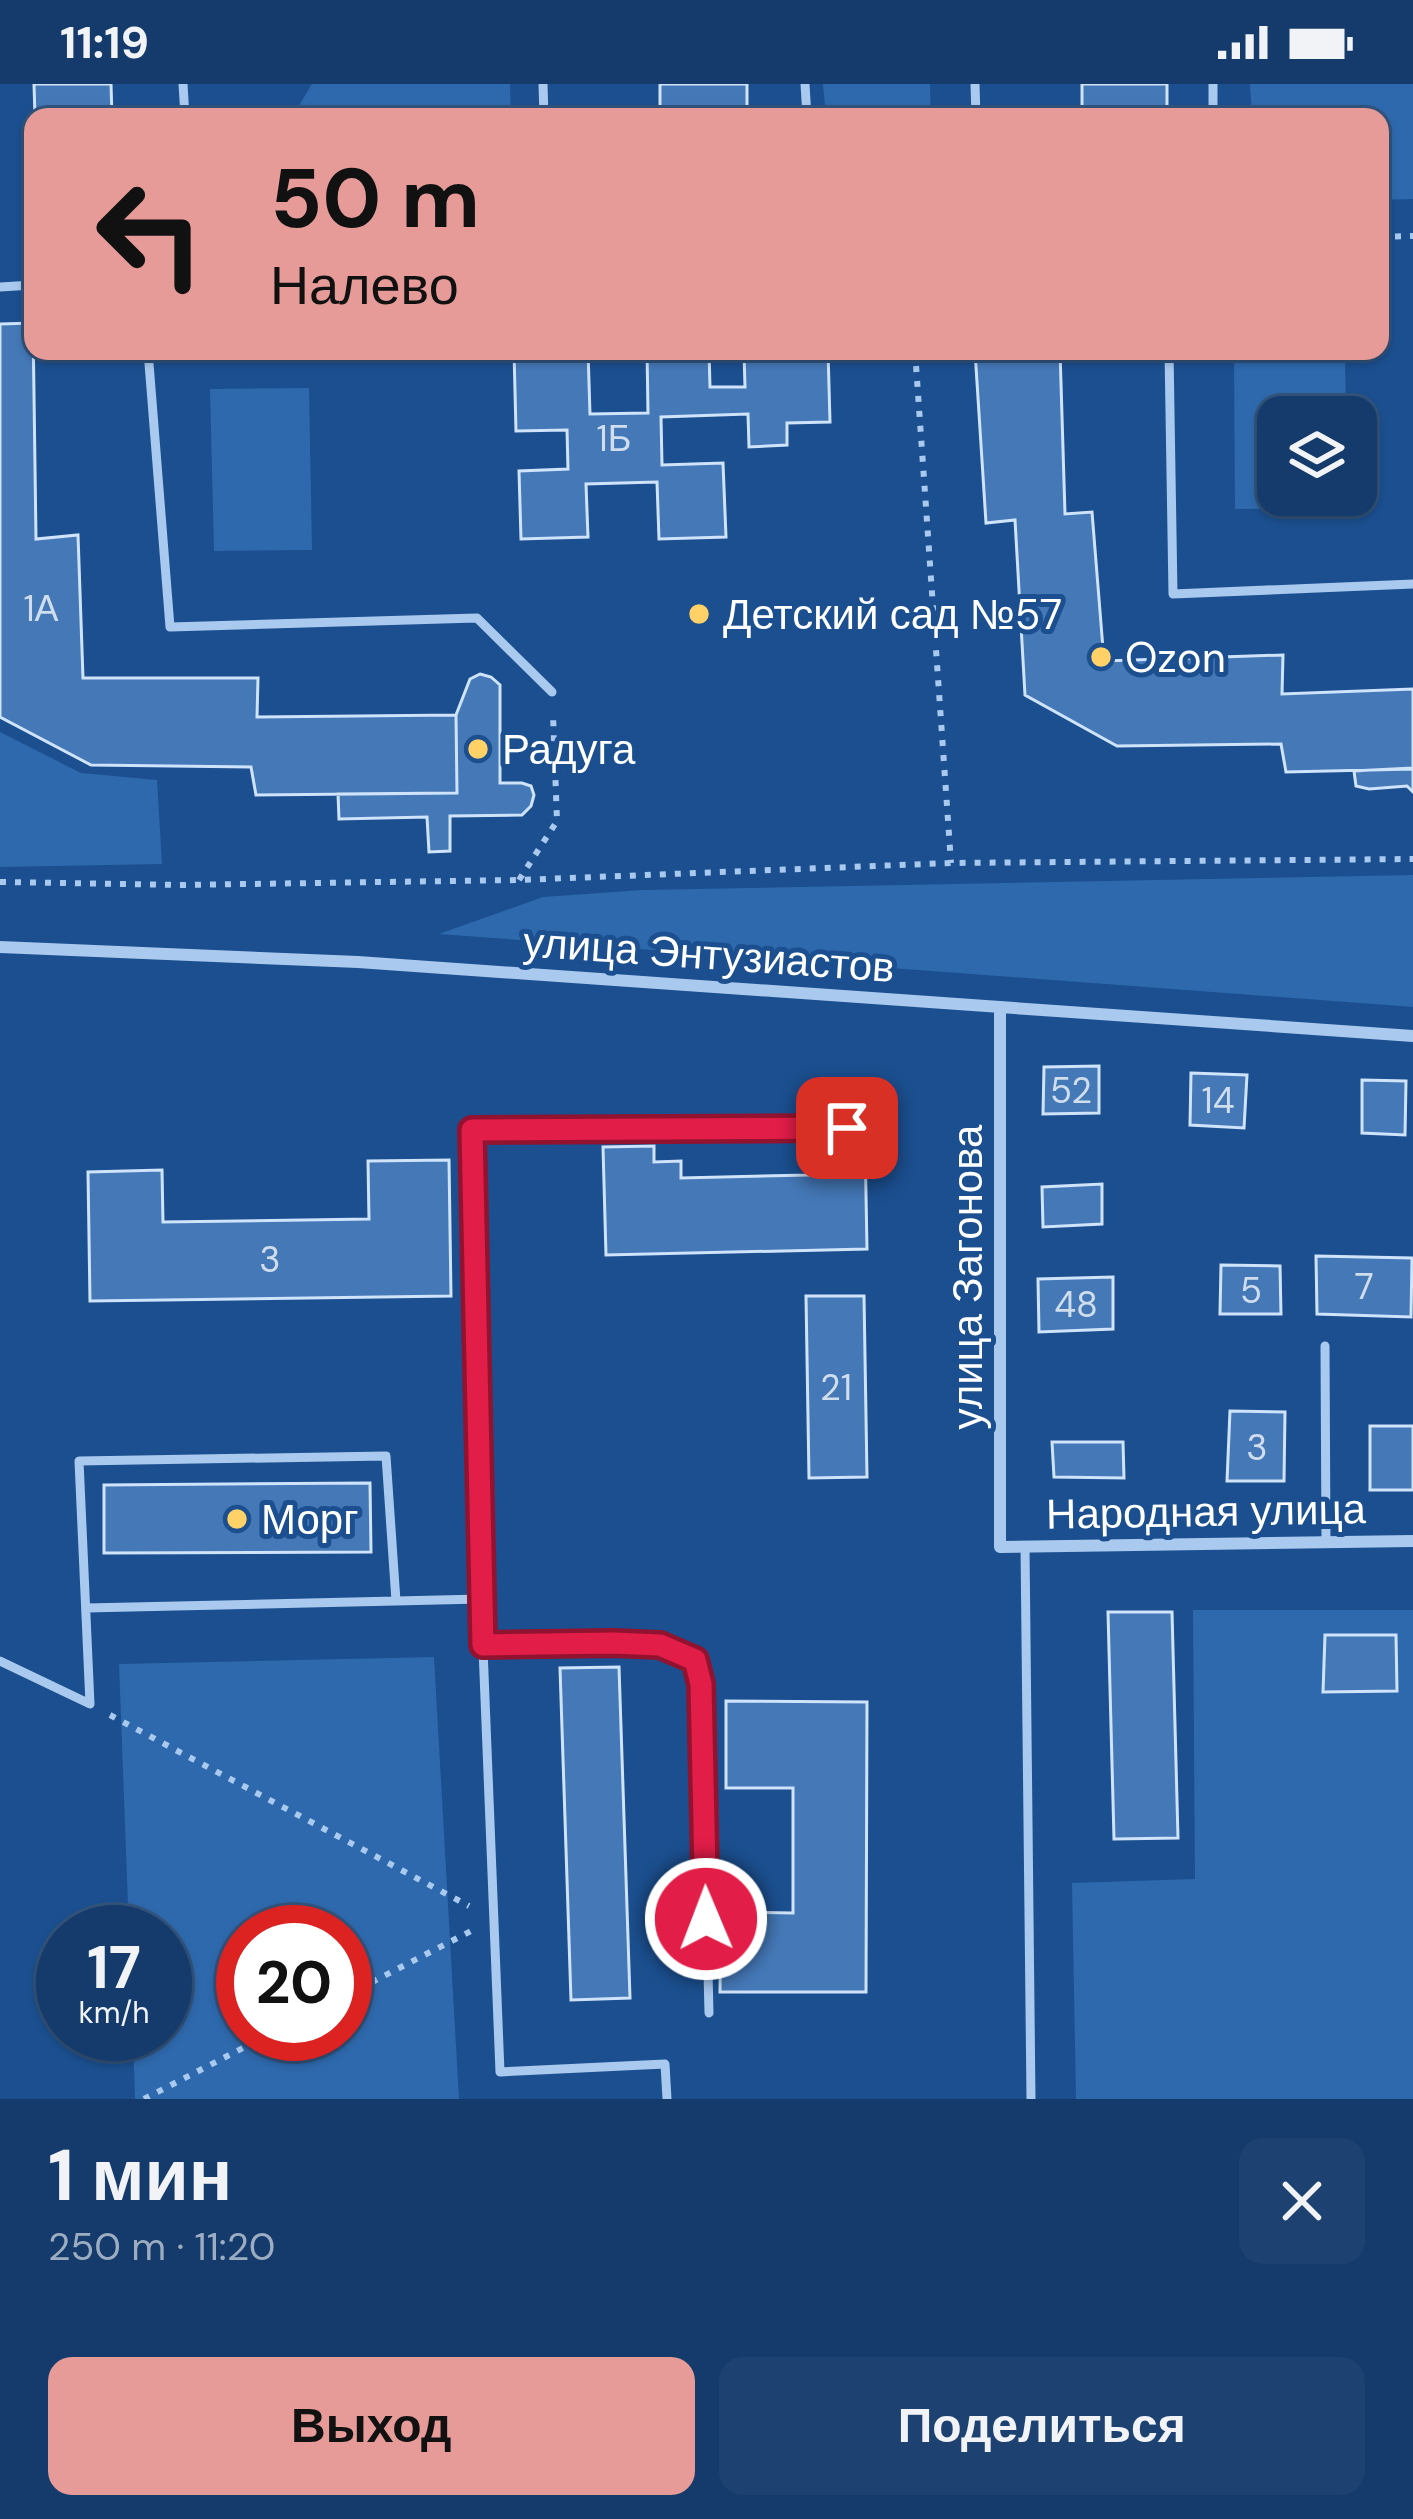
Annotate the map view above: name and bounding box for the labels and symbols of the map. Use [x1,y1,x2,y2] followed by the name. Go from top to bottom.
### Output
[597,415,631,462] house number: 1Б
[23,585,59,632] house number: 1А
[723,587,1062,642] place label: Детский сад №57
[686,601,712,627] marker: Детский сад №57
[1125,630,1226,685] place label: Ozon
[1088,644,1114,670] marker: Ozon
[502,722,636,777] place label: Радуга
[465,736,491,762] marker: Радуга
[521,914,897,995] street label: улица Энтузиастов
[1050,1067,1092,1114] house number: 52
[796,1077,898,1179] pin
[1201,1077,1235,1124] house number: 14
[940,1124,995,1429] street label: улица Загонова
[259,1236,281,1283] house number: 3
[1354,1263,1374,1310] house number: 7
[1240,1267,1262,1314] house number: 5
[1054,1281,1098,1328] house number: 48
[820,1364,852,1411] house number: 21
[1246,1424,1268,1471] house number: 3
[1046,1481,1367,1542] street label: Народная улица
[261,1492,359,1547] place label: Морг
[224,1506,250,1532] marker: Морг
[643,1856,769,1982] position arrow
[216,1905,372,2061] speed limit sign: 20

